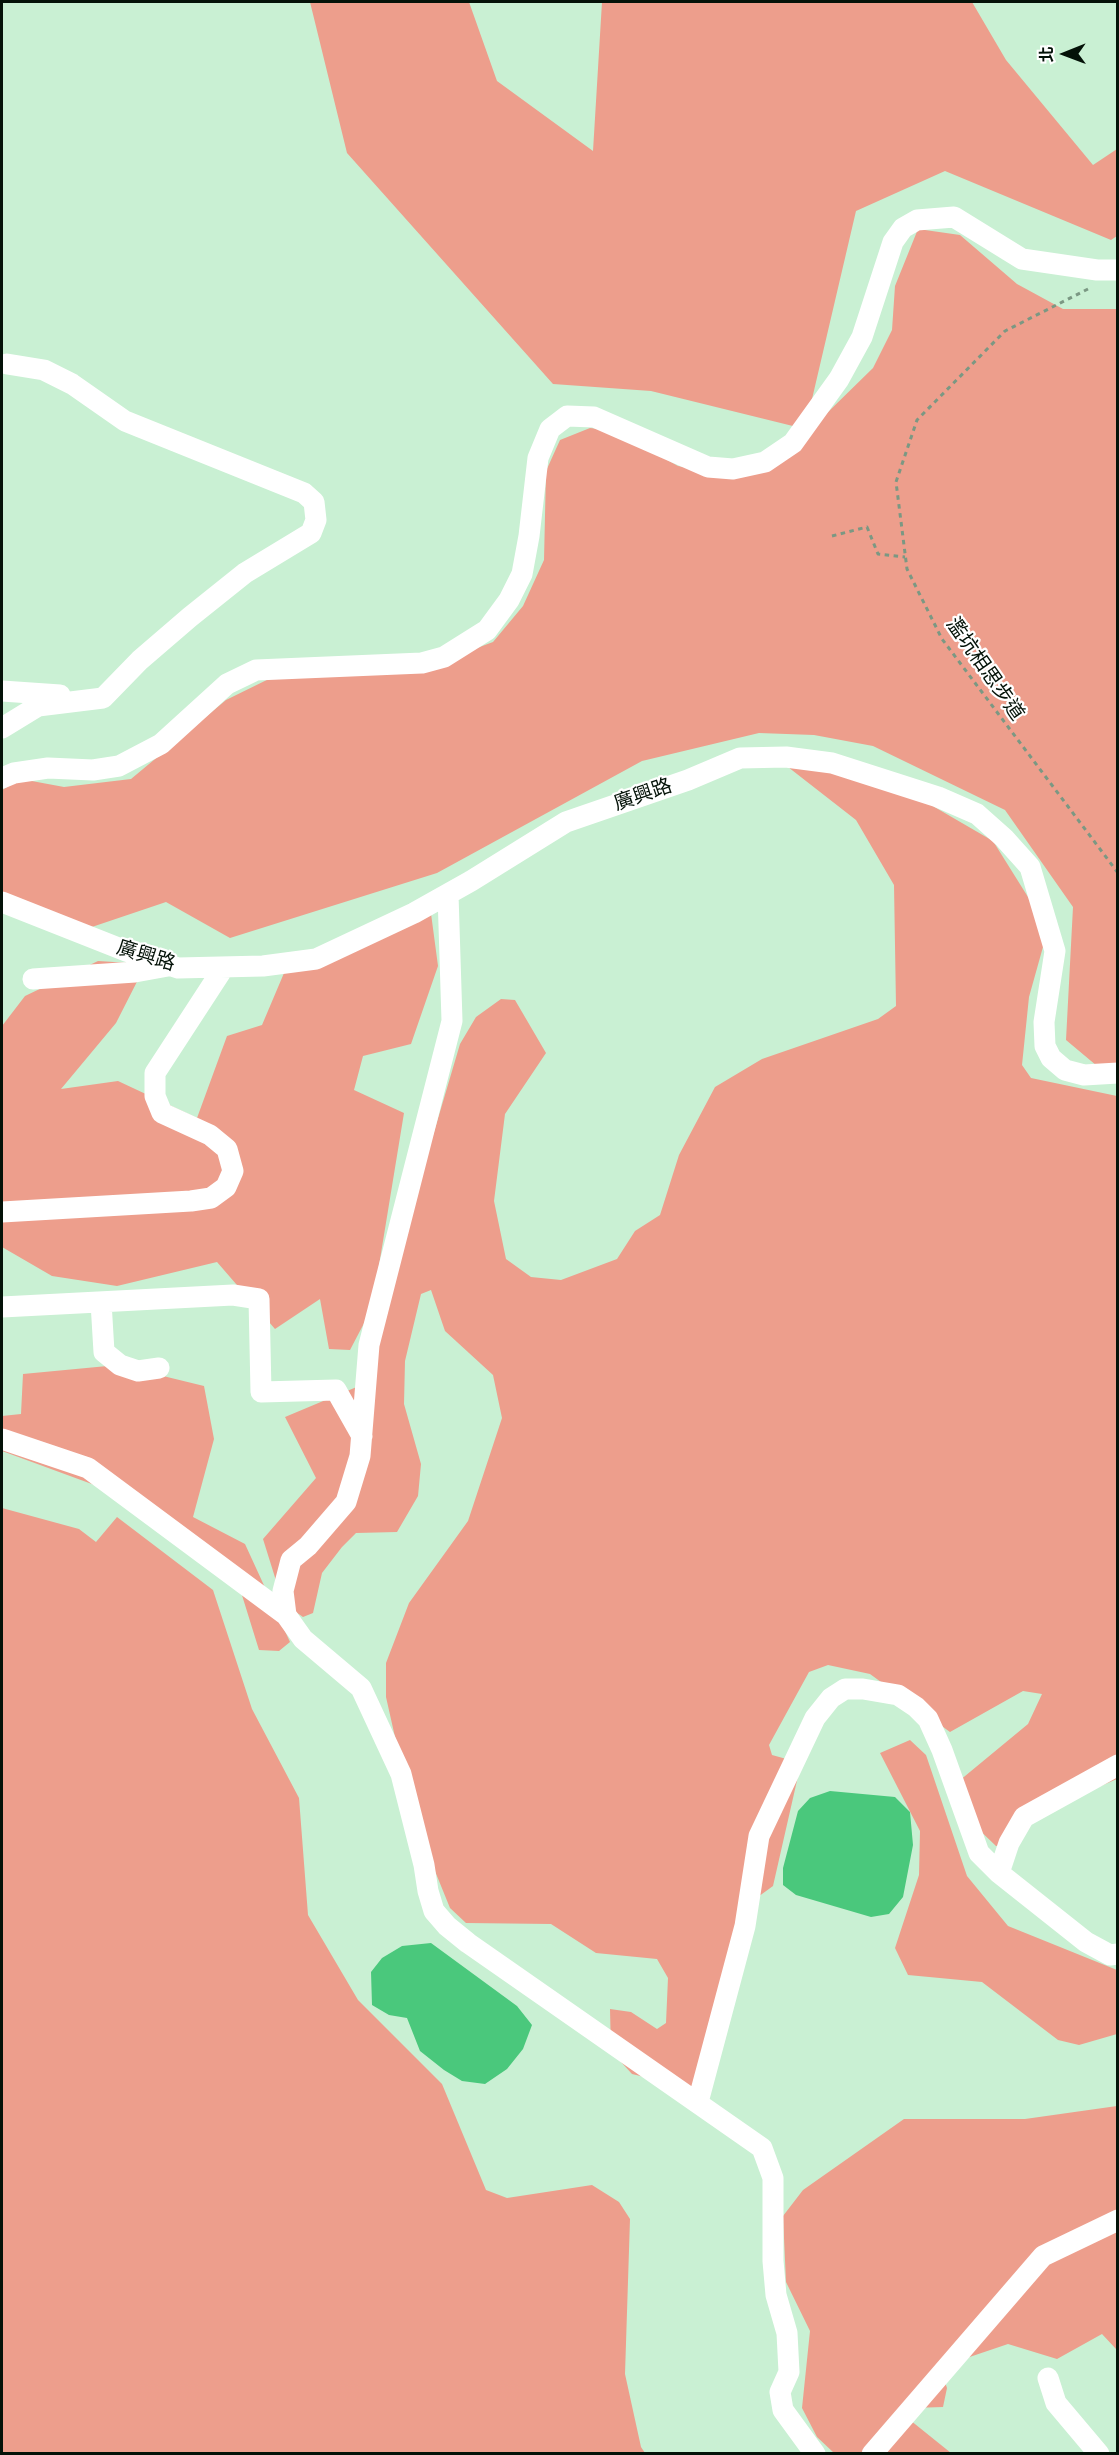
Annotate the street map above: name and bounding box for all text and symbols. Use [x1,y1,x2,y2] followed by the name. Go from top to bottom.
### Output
[1035,24,1095,84] north arrow
[1037,46,1056,63] text: 北
[941,613,1029,725] street label: 濫坑相思步道
[611,774,675,816] street label: 廣興路
[114,936,178,976] street label: 廣興路

